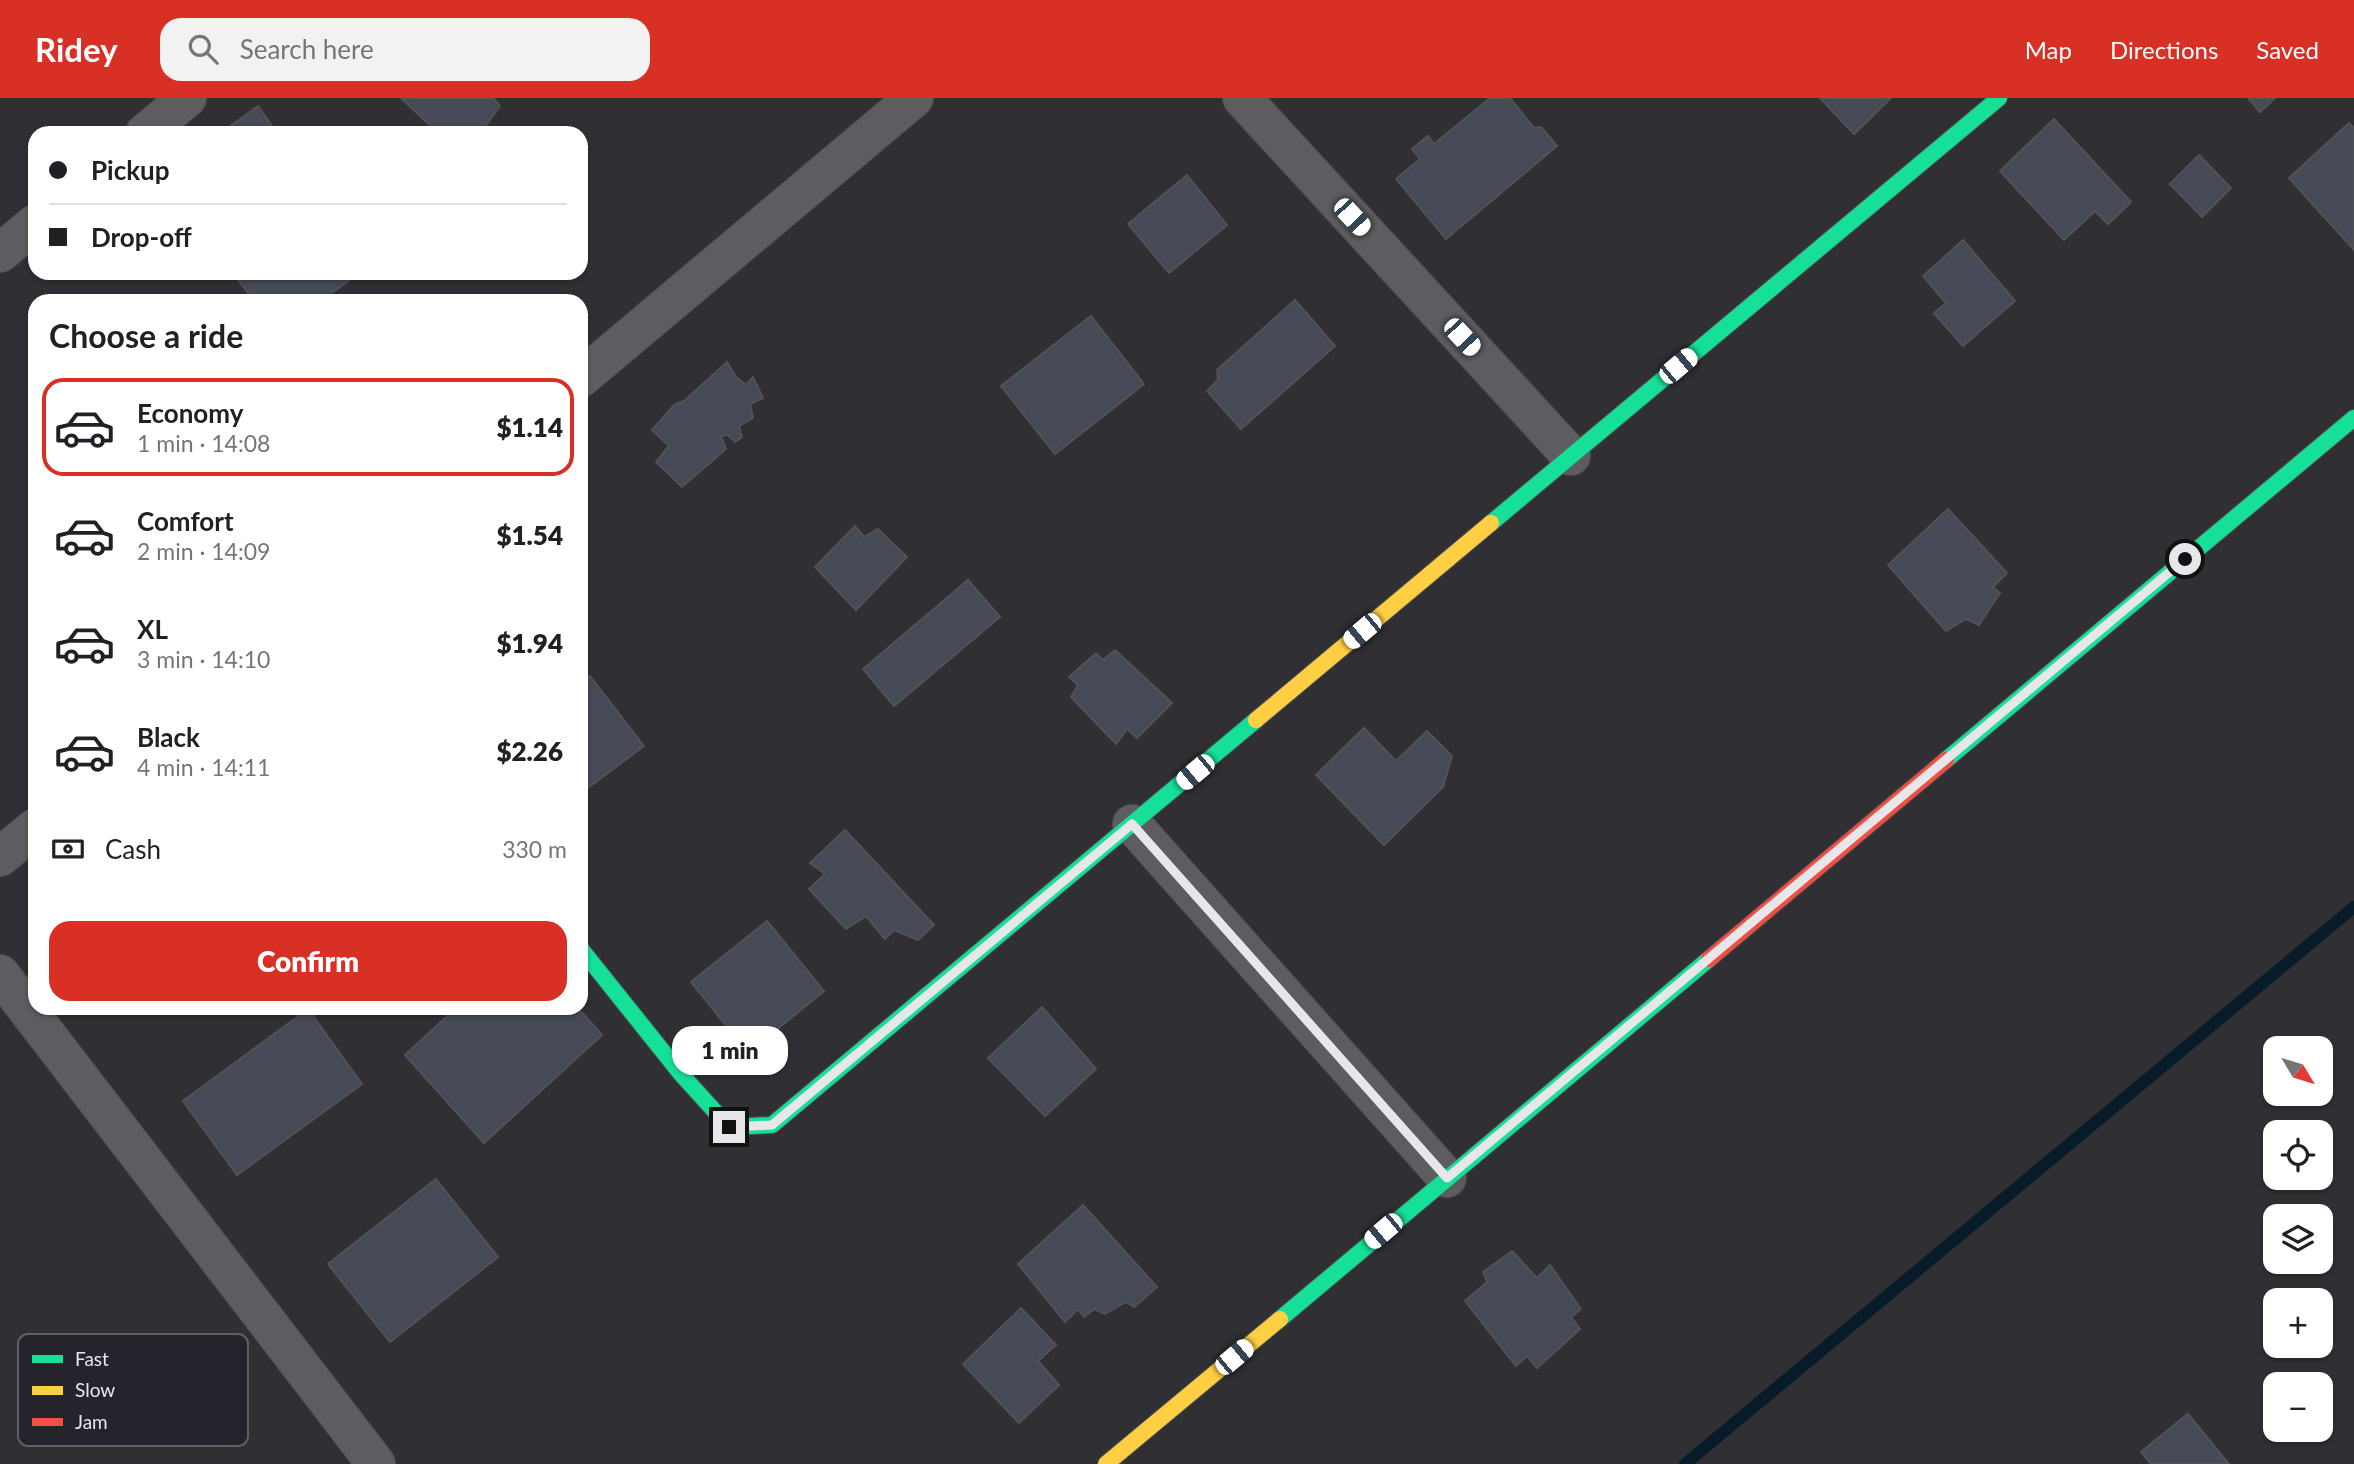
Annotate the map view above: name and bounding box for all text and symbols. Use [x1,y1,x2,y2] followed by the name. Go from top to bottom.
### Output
[160,18,650,81] search box
[35,29,118,69] text: Ridey
[184,30,222,68] icon: search
[240,33,374,65] text: Search here
[2025,35,2072,64] text: Map
[2110,35,2218,64] text: Directions
[2256,35,2319,64] text: Saved
[91,154,170,186] text: Pickup
[1330,194,1375,240] car
[91,221,192,253] text: Drop-off
[1440,314,1485,360] car
[49,316,243,355] text: Choose a ride
[1656,344,1701,388] car
[53,396,116,459] icon: car
[137,397,243,429] text: Economy
[496,411,563,443] text: $1.14
[137,429,270,457] text: 1 min · 14:08
[53,504,116,567] icon: car
[137,505,234,537] text: Comfort
[496,519,563,551] text: $1.54
[137,537,270,565] text: 2 min · 14:09
[2169,543,2201,575] route start
[1340,609,1385,653] car
[53,612,116,675] icon: car
[137,613,168,645] text: XL
[496,627,563,659] text: $1.94
[137,645,270,673] text: 3 min · 14:10
[53,720,116,783] icon: car
[137,721,200,753] text: Black
[496,735,563,767] text: $2.26
[1173,750,1218,794] car
[137,753,270,781] text: 4 min · 14:11
[49,830,87,868] icon: cash
[105,833,161,865] text: Cash
[502,835,567,863] text: 330 m
[49,921,567,1001] button: Confirm
[671,1026,787,1074] callout: 1 min
[701,1036,759,1064] text: 1 min
[2263,1036,2333,1106] north arrow
[2263,1036,2333,1442] map controls
[713,1111,745,1143] route end
[2263,1120,2333,1190] button: locate
[2263,1204,2333,1274] button: layers
[1361,1209,1406,1253] car
[2263,1288,2333,1358] button: +
[18,1334,248,1446] legend
[1212,1335,1257,1379] car
[75,1347,109,1370] text: Fast
[2263,1372,2333,1442] button: −
[75,1378,115,1401] text: Slow
[75,1410,108,1433] text: Jam

